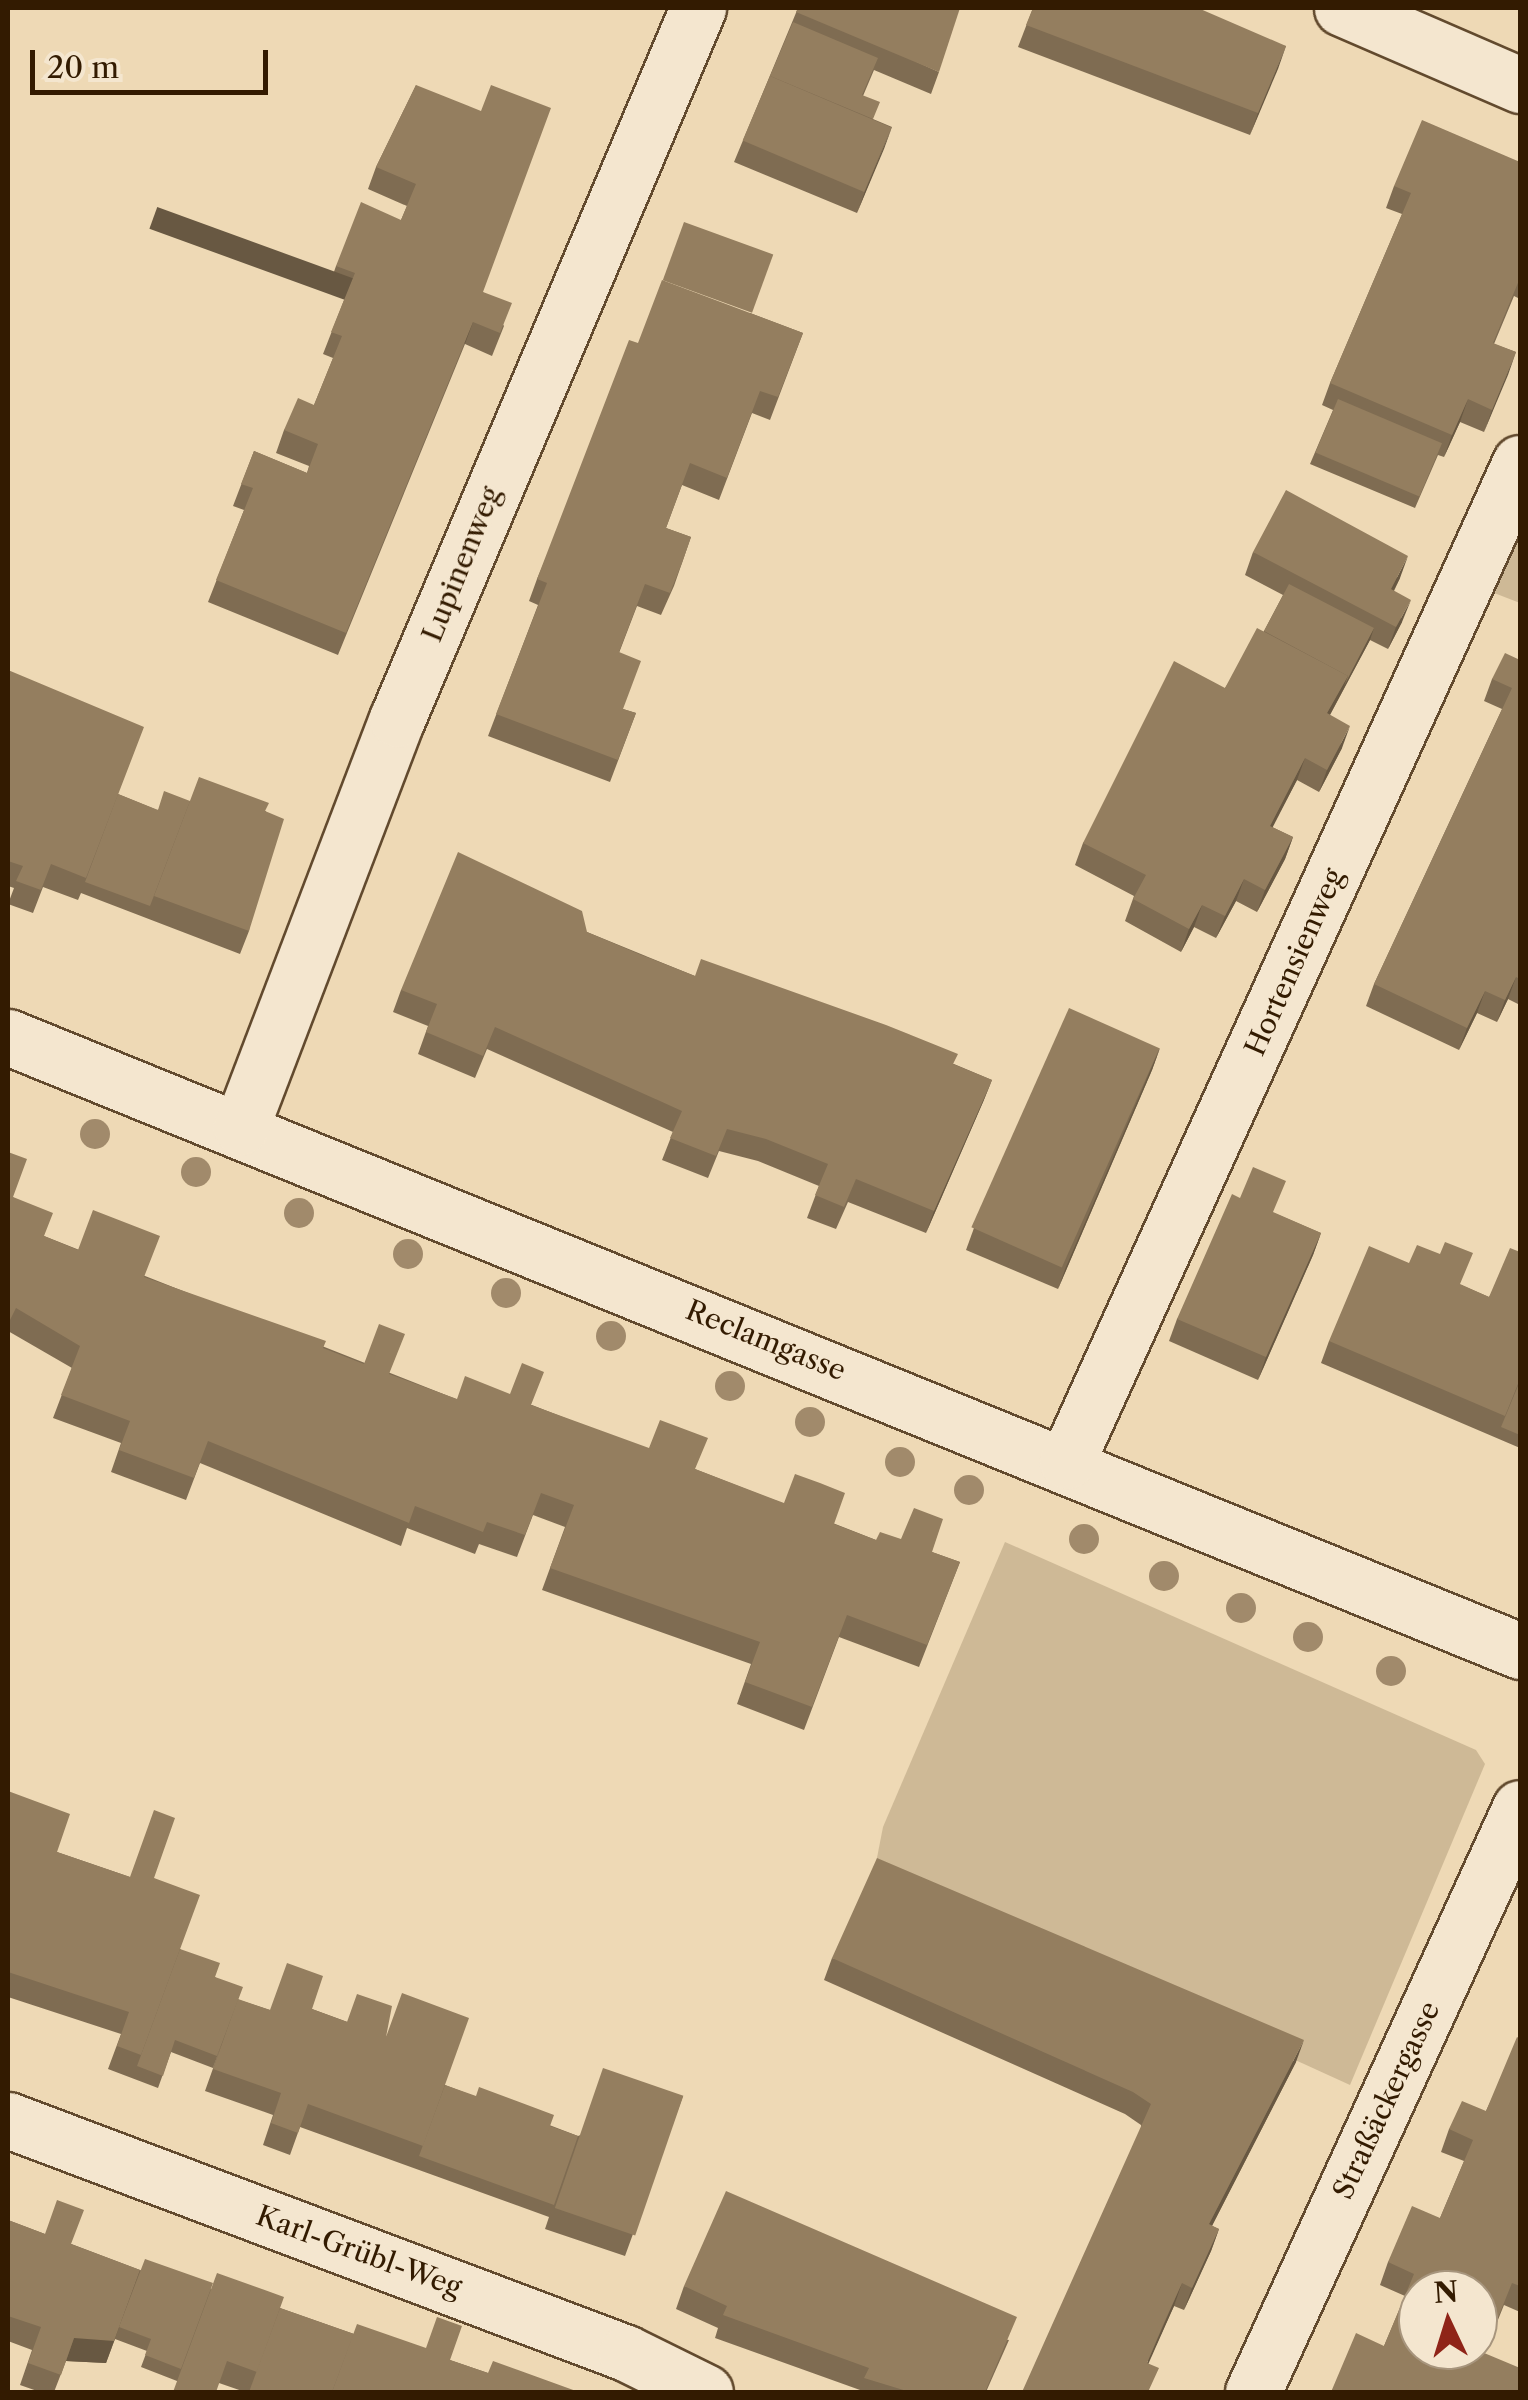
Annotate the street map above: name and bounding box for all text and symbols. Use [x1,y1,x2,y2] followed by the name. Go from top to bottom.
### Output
[35,30,272,92] scale bar
[47,49,119,86] text: 20 m
[415,482,507,646] street label: Lupinenweg
[1238,863,1350,1061] street label: Hortensienweg
[681,1293,851,1387] street label: Reclamgasse
[1326,1996,1446,2204] street label: Straßäckergasse
[252,2198,466,2304] street label: Karl-Grübl-Weg
[1398,2270,1498,2370] north arrow
[1433,2274,1459,2310] text: N

